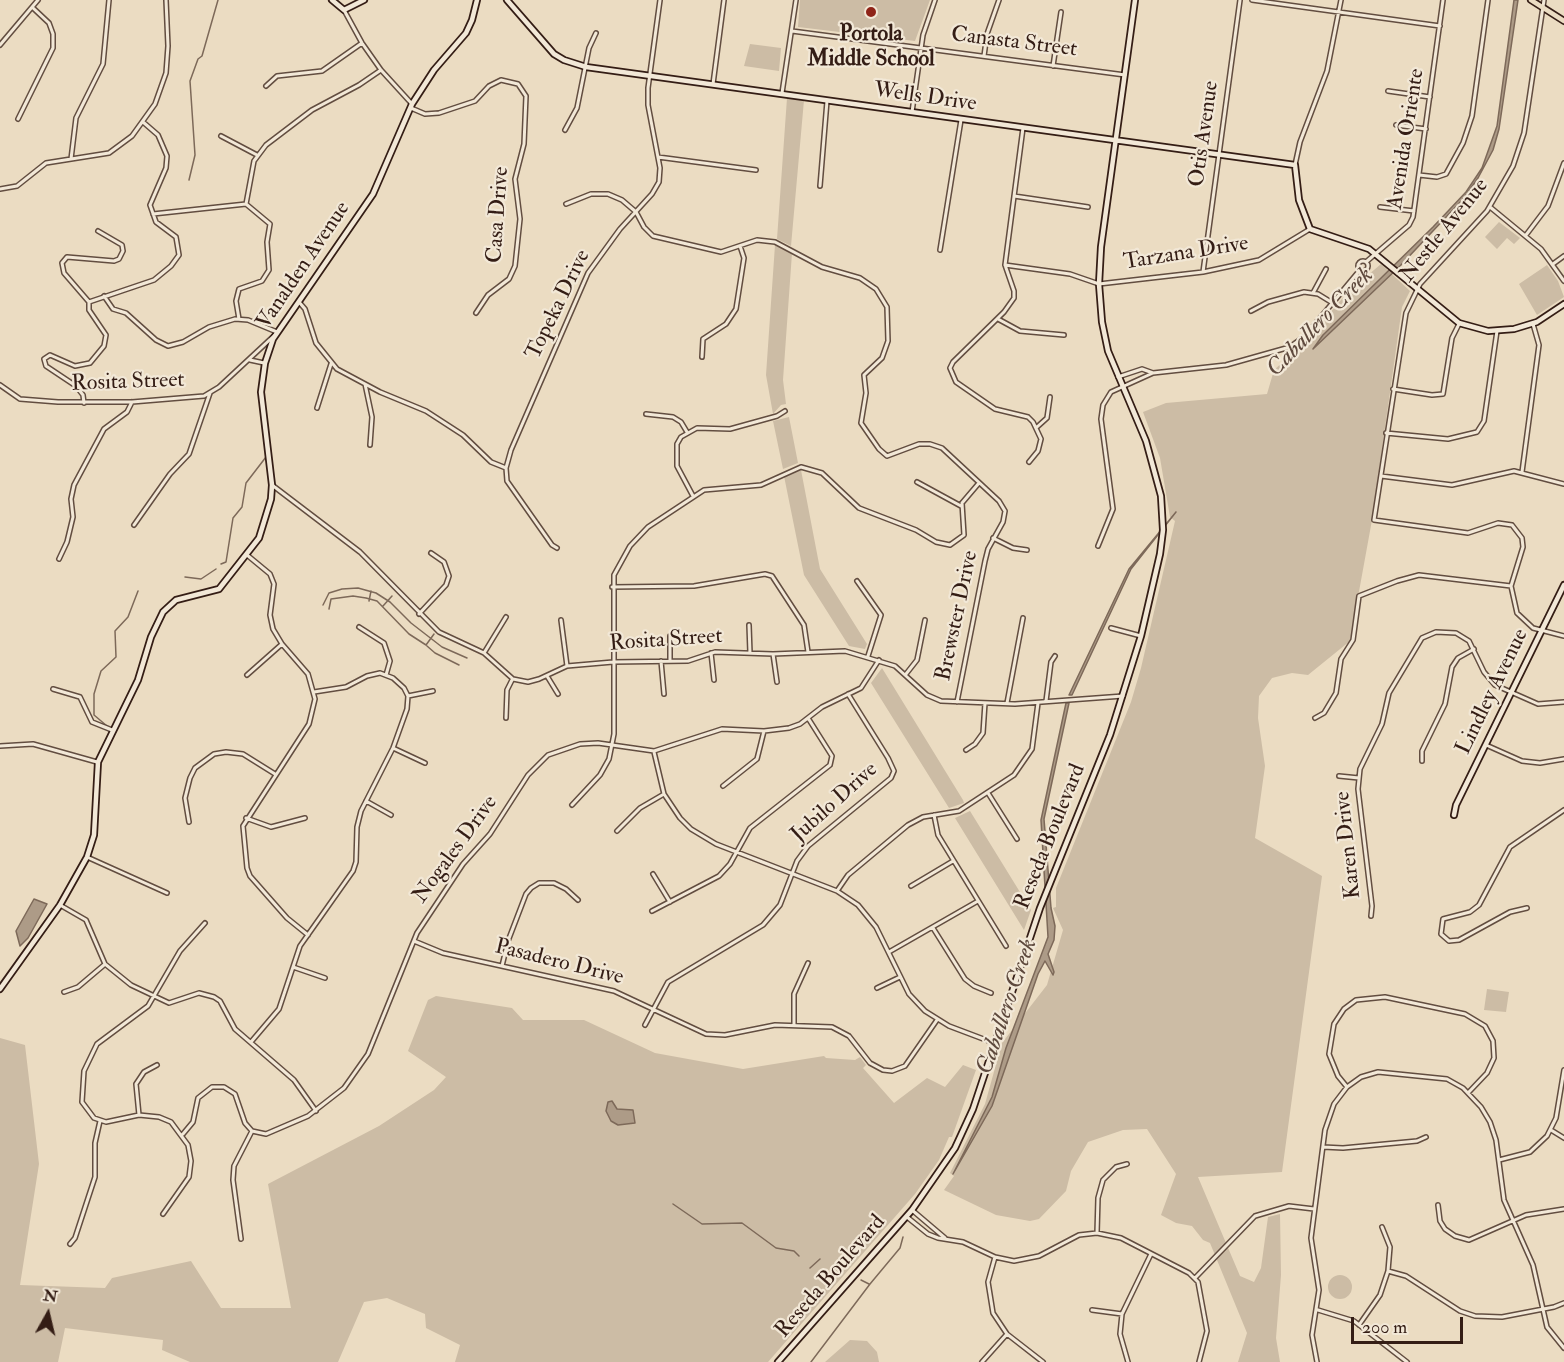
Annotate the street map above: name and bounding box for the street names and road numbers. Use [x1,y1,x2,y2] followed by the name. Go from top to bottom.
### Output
[949,22,1079,64] street label: Canasta Street
[1383,67,1431,211] street label: Avenida Oriente
[872,78,978,118] street label: Wells Drive
[1184,79,1226,189] street label: Otis Avenue
[482,166,516,264] street label: Casa Drive
[1395,174,1495,288] street label: Nestle Avenue
[252,197,356,335] street label: Vanalden Avenue
[1122,231,1250,277] street label: Tarzana Drive
[521,246,597,364] street label: Topeka Drive
[71,368,185,398] street label: Rosita Street
[931,549,985,683] street label: Brewster Drive
[609,624,723,658] street label: Rosita Street
[1451,625,1535,759] street label: Lindley Avenue
[786,757,884,849] street label: Jubilo Drive
[1010,760,1092,914] street label: Reseda Boulevard
[1330,790,1368,900] street label: Karen Drive
[408,791,504,909] street label: Nogales Drive
[492,934,626,992] street label: Pasadero Drive
[770,1210,892,1344] street label: Reseda Boulevard

